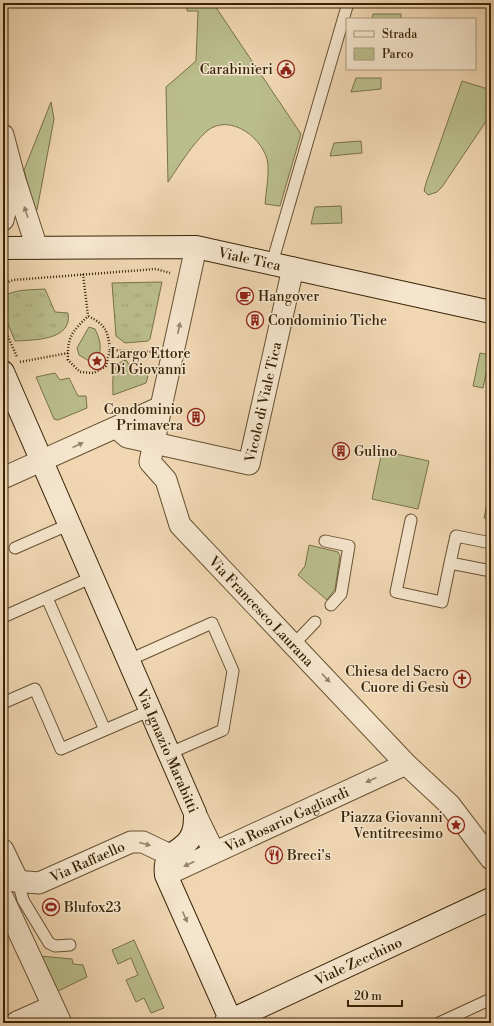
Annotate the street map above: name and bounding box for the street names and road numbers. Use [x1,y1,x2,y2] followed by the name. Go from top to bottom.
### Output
[216,244,283,276] street label: Viale Tica
[241,339,286,465] street label: Vicolo di Viale Tica
[204,552,318,672] street label: Via Francesco Laurana
[132,685,202,816] street label: Via Ignazio Marabitti
[221,783,353,857] street label: Via Rosario Gagliardi
[46,838,128,887] street label: Via Raffaello
[311,934,405,990] street label: Viale Zecchino

